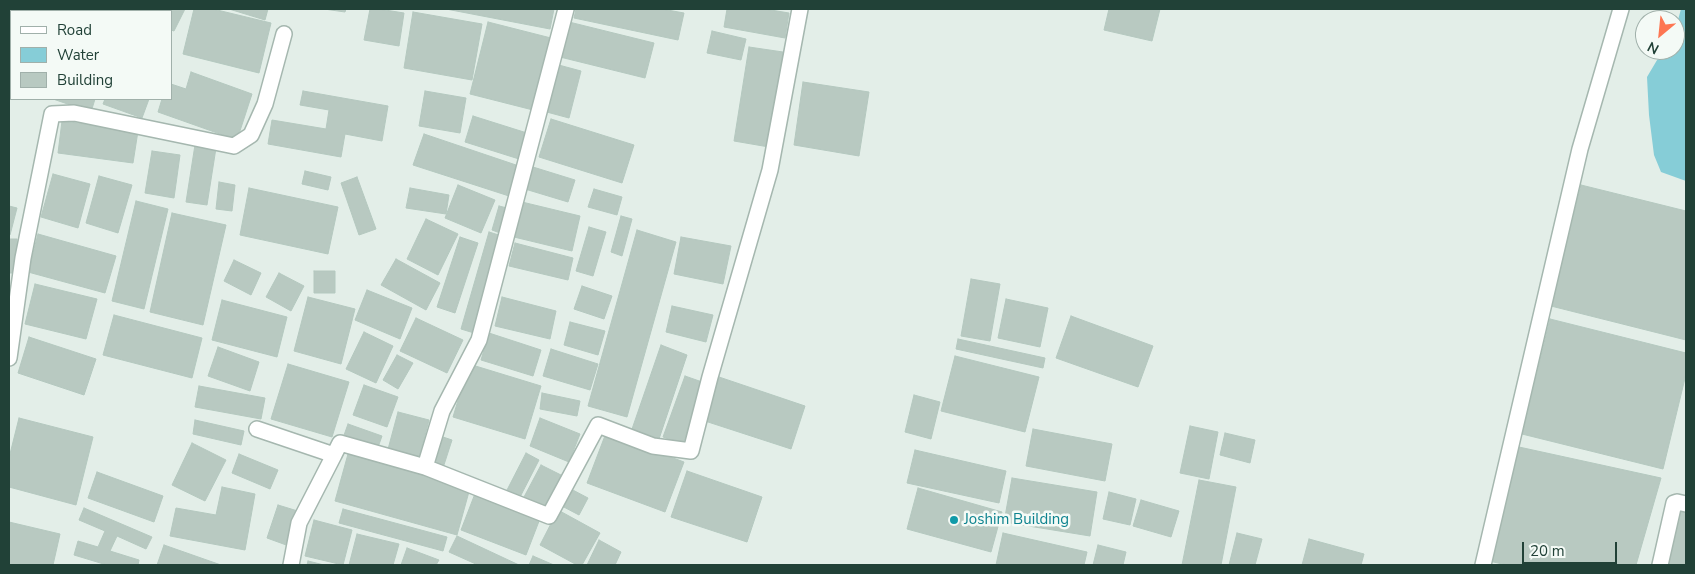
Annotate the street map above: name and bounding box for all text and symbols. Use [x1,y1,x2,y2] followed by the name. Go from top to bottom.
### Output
[10,10,172,100] legend
[1635,10,1685,60] north arrow
[57,20,92,40] text: Road
[1644,37,1662,59] text: N
[57,45,99,65] text: Water
[57,70,113,90] text: Building
[964,511,1069,529] place label: Joshim Building
[948,514,960,526] marker: Joshim Building
[1525,532,1620,564] scale bar
[1530,541,1565,561] text: 20 m

